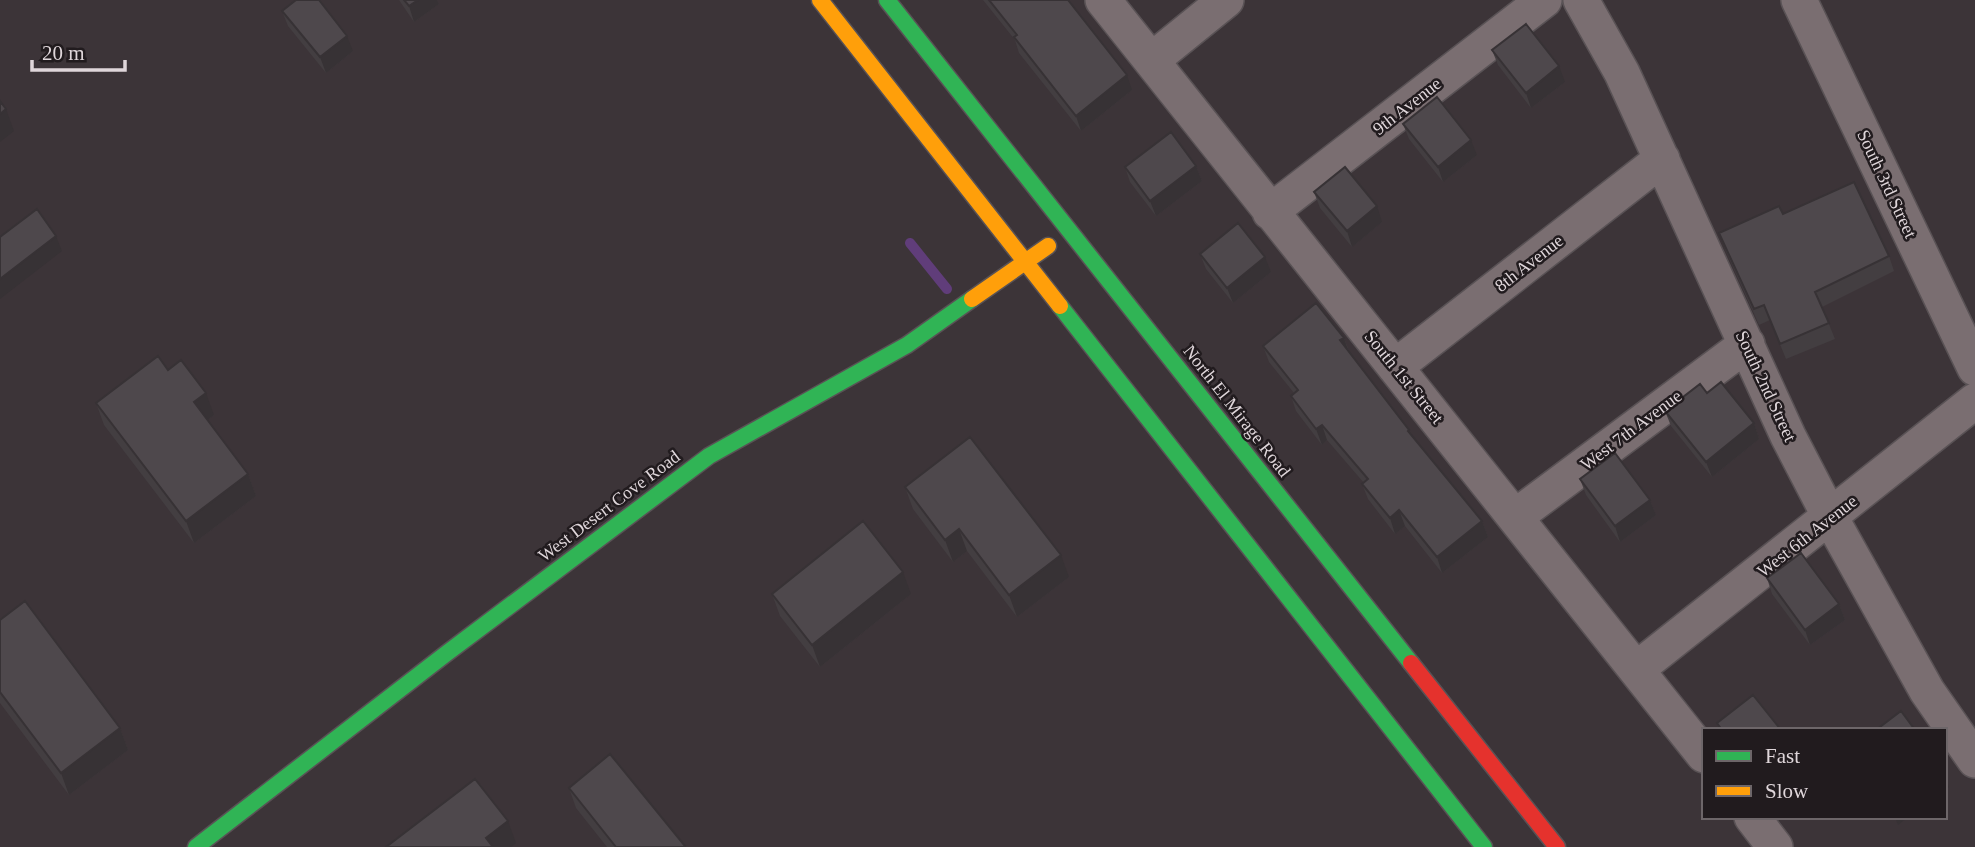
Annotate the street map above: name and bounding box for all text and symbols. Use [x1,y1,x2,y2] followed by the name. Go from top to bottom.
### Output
[32,28,124,72] scale bar
[42,41,85,65] text: 20 m
[1369,73,1445,139] street label: 9th Avenue
[1853,127,1921,241] street label: South 3rd Street
[1491,230,1567,296] street label: 8th Avenue
[1360,326,1448,428] street label: South 1st Street
[1732,327,1800,445] street label: South 2nd Street
[1179,341,1295,481] street label: North El Mirage Road
[1577,386,1685,474] street label: West 7th Avenue
[534,446,684,566] street label: West Desert Cove Road
[1753,491,1861,581] street label: West 6th Avenue
[1702,728,1947,819] legend
[1765,744,1800,768] text: Fast
[1765,779,1809,803] text: Slow

